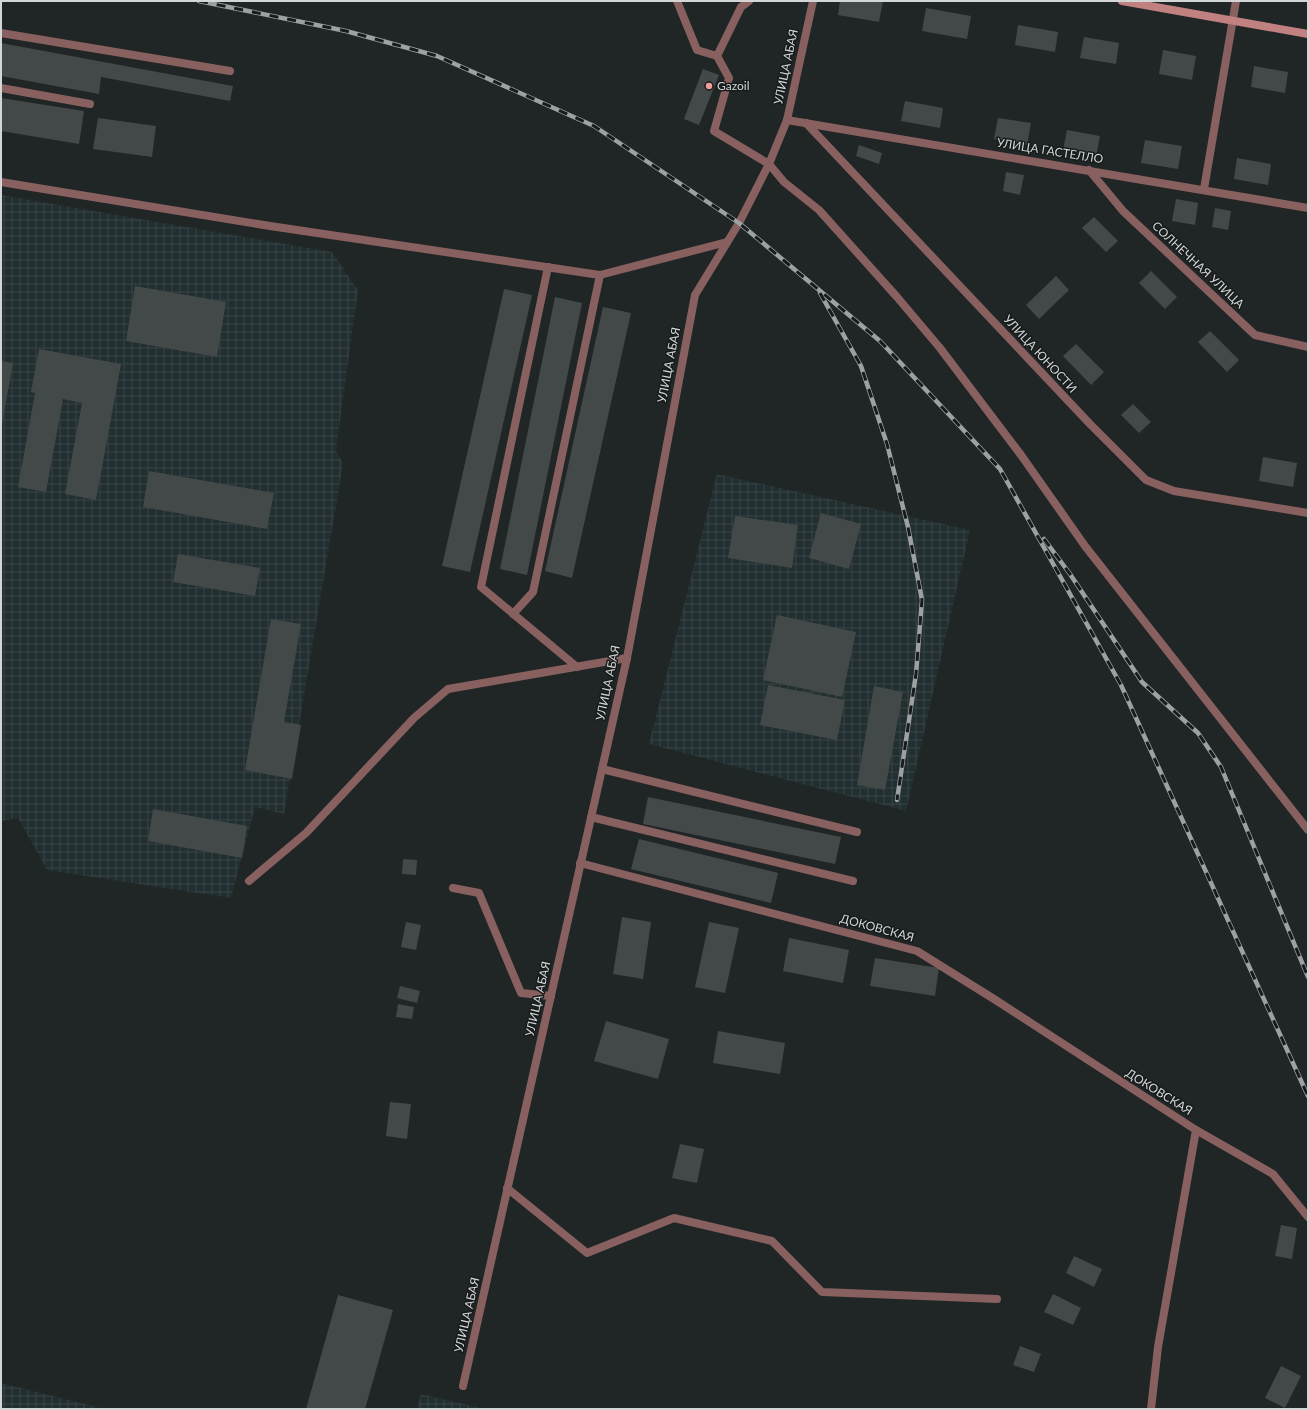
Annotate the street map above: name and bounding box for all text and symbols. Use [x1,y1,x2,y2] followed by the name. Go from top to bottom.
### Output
[770,28,801,106] street label: УЛИЦА АБАЯ
[717,78,750,93] place label: Gazoil
[704,81,714,91] marker: Gazoil
[996,135,1105,166] street label: УЛИЦА ГАСТЕЛЛО
[1149,218,1248,312] street label: СОЛНЕЧНАЯ УЛИЦА
[1001,312,1080,396] street label: УЛИЦА ЮНОСТИ
[654,326,683,404] street label: УЛИЦА АБАЯ
[592,644,623,722] street label: УЛИЦА АБАЯ
[838,910,916,945] street label: ДОКОВСКАЯ
[522,960,553,1038] street label: УЛИЦА АБАЯ
[1123,1065,1195,1118] street label: ДОКОВСКАЯ
[451,1276,482,1354] street label: УЛИЦА АБАЯ

